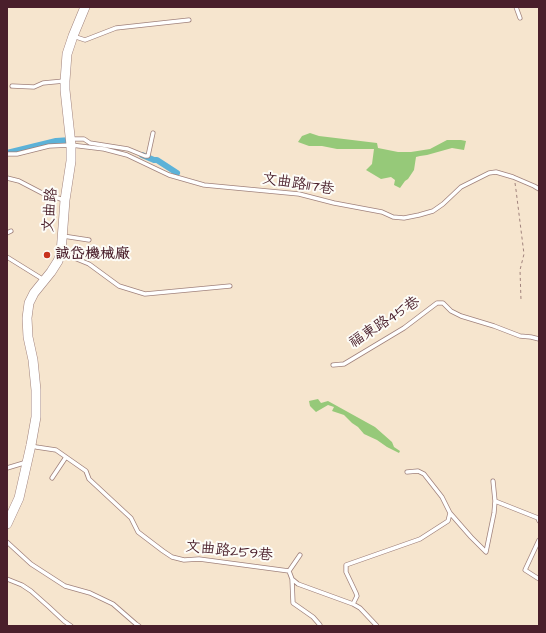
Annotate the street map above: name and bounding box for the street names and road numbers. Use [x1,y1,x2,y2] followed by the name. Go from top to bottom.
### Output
[261,170,335,200] street label: 文曲路117巷
[40,187,62,233] street label: 文曲路
[346,293,424,353] street label: 福東路45巷
[184,538,274,566] street label: 文曲路259巷

